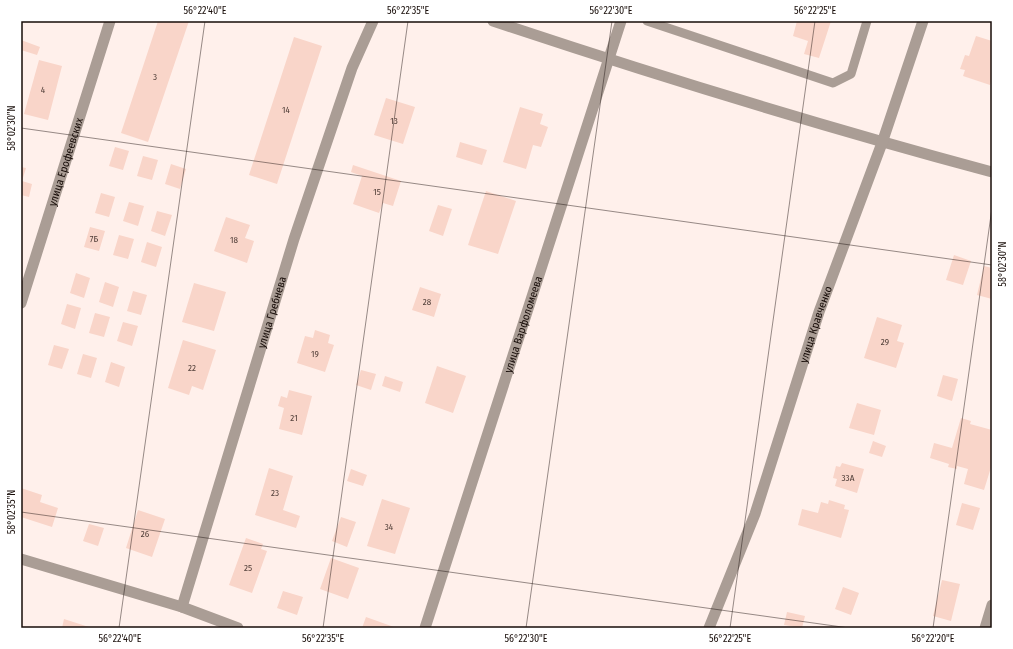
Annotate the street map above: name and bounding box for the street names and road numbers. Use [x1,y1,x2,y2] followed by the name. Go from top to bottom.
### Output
[45,116,86,208] street label: улица Ерофеевских
[501,274,545,375] street label: улица Варфоломеева
[255,275,289,350] street label: улица Гребнева
[797,284,835,364] street label: улица Кравченко

